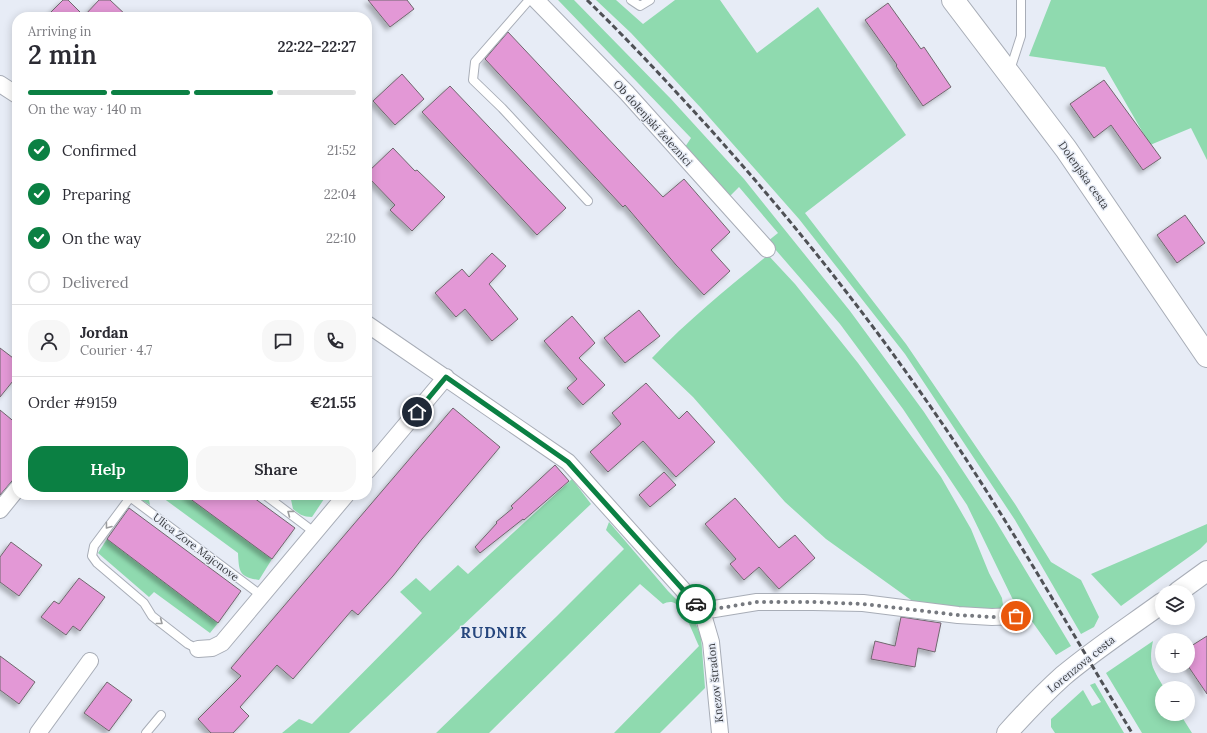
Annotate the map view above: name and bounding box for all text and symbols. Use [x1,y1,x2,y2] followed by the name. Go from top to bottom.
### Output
[28,23,91,40] text: Arriving in
[278,37,356,56] text: 22:22–22:27
[28,38,97,71] text: 2 min
[611,77,695,169] street label: Ob dolenjski železnici
[28,101,142,118] text: On the way · 140 m
[1055,138,1113,212] street label: Dolenjska cesta
[28,139,50,161] icon: check
[62,141,137,160] text: Confirmed
[327,142,356,159] text: 21:52
[28,183,50,205] icon: check
[62,185,130,204] text: Preparing
[324,186,356,203] text: 22:04
[28,227,50,249] icon: check
[62,229,141,248] text: On the way
[326,230,356,247] text: 22:10
[62,273,129,292] text: Delivered
[28,320,70,362] button: person
[262,320,304,362] button: chat
[314,320,356,362] button: phone
[80,323,128,342] text: Jordan
[80,342,152,359] text: Courier · 4.7
[28,393,117,412] text: Order #9159
[310,393,356,412] text: €21.55
[400,395,434,429] pin
[406,401,428,423] icon: home
[28,446,188,492] button: Help
[196,446,356,492] button: Share
[150,510,242,584] street label: Ulica Zore Majcnove
[287,511,294,518] one-way arrow
[106,522,113,529] one-way arrow
[676,584,716,624] courier
[1155,585,1195,721] map controls
[1155,585,1195,625] button: layers
[685,593,707,615] icon: car
[999,599,1033,633] pin
[1005,605,1027,627] icon: bag
[155,617,162,624] one-way arrow
[461,623,527,642] district label: RUDNIK
[1044,632,1118,696] street label: Lorenzova cesta
[1155,633,1195,673] button: +
[704,642,726,723] street label: Knezov štradon
[1155,681,1195,721] button: −

